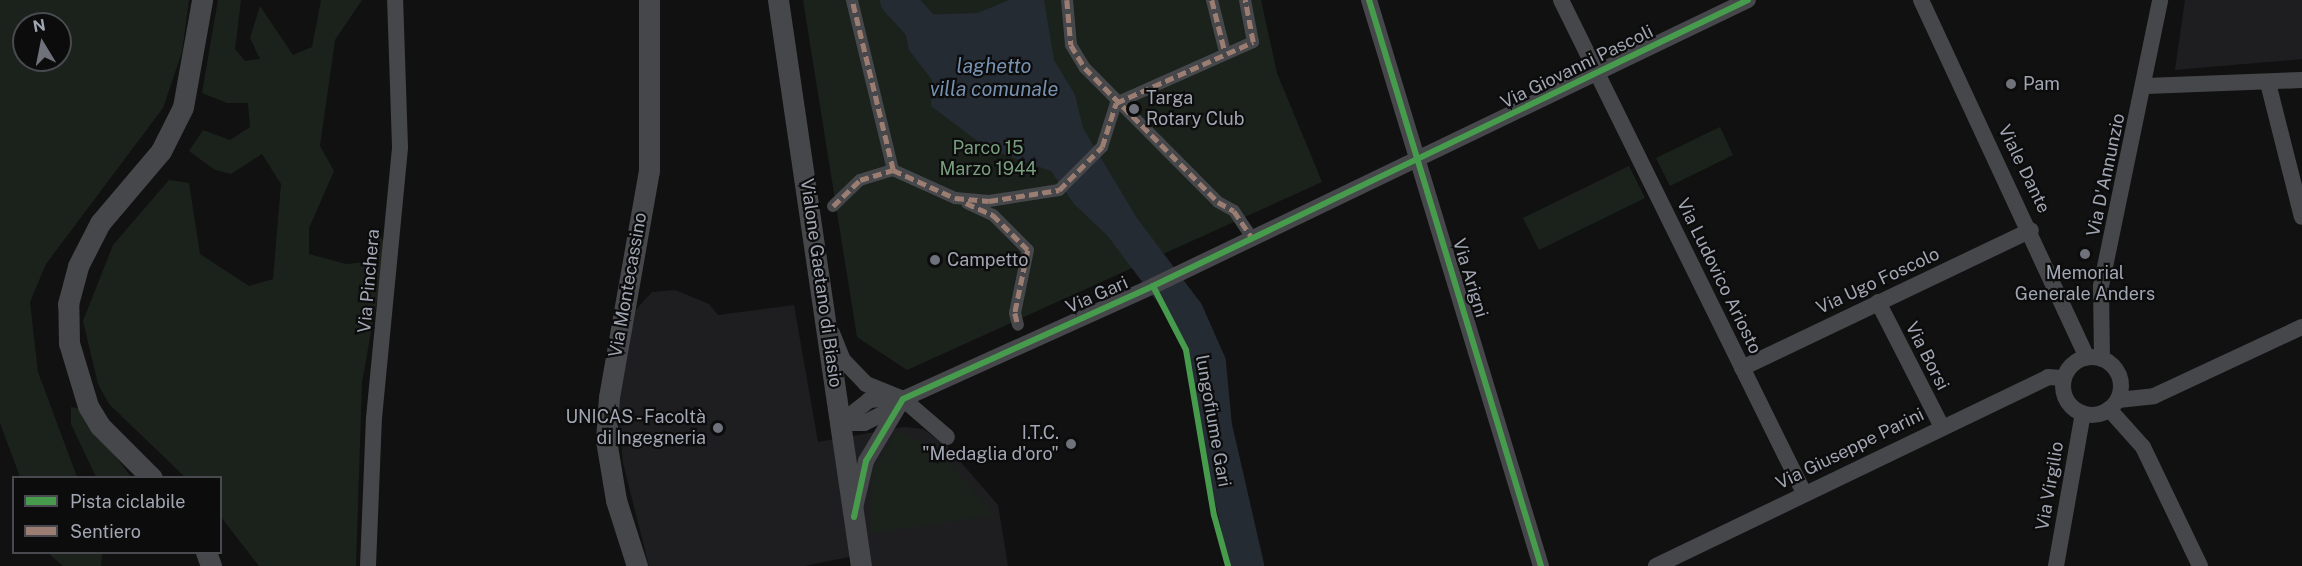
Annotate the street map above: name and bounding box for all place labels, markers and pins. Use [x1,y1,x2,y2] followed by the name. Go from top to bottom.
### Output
[2023,73,2060,95] place label: Pam
[2004,77,2018,91] marker: Pam
[1146,88,1245,130] place label: Targa Rotary Club
[1127,102,1141,116] marker: Targa Rotary Club
[2078,247,2092,261] marker: Memorial Generale Anders
[947,249,1028,271] place label: Campetto
[928,253,942,267] marker: Campetto
[2015,263,2155,306] place label: Memorial Generale Anders
[560,407,706,450] place label: UNICAS - Facoltà di Ingegneria
[711,421,725,435] marker: UNICAS - Facoltà di Ingegneria
[922,423,1059,466] place label: I.T.C. "Medaglia d'oro"
[1064,437,1078,451] marker: I.T.C. "Medaglia d'oro"

